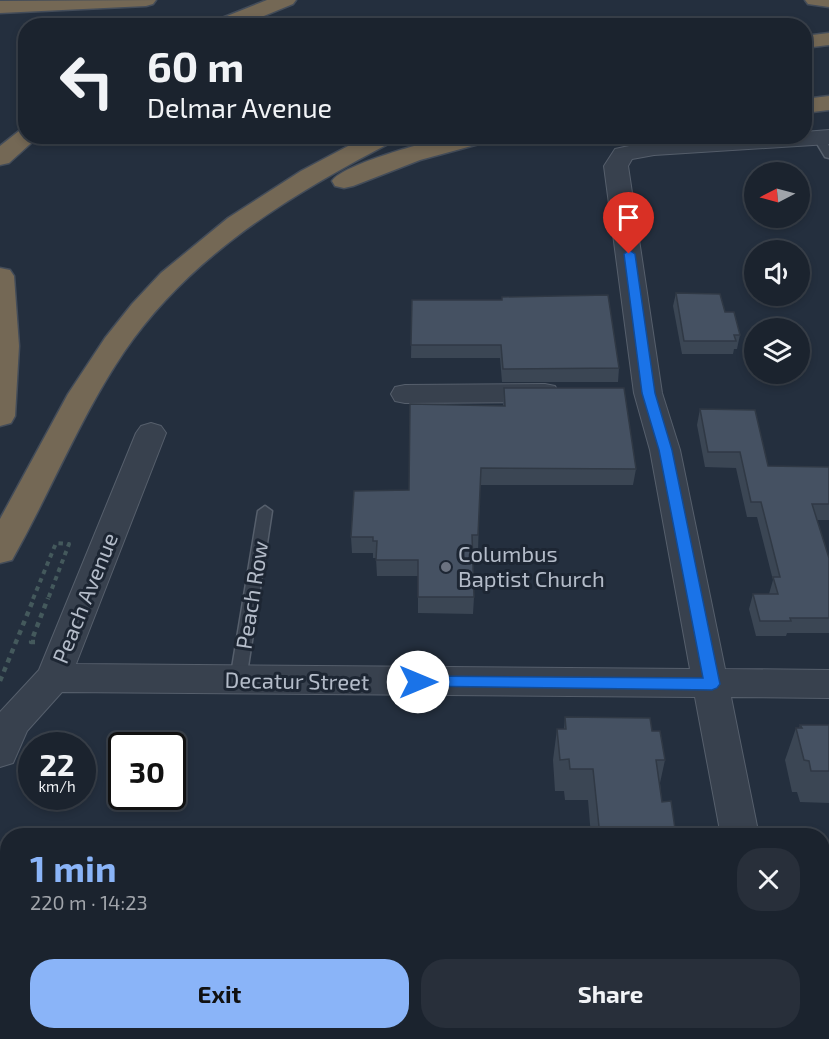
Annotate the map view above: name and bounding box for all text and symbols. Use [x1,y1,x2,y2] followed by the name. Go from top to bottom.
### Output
[147,40,244,90] text: 60 m
[48,42,126,120] icon: left
[147,91,332,123] text: Delmar Avenue
[744,162,810,228] north arrow
[744,162,810,384] map controls
[603,192,654,254] pin
[612,201,645,234] icon: arrive
[744,240,810,306] button: sound
[744,318,810,384] button: layers
[46,529,122,667] street label: Peach Avenue
[230,539,272,651] street label: Peach Row
[458,540,605,591] place label: Columbus Baptist Church
[439,560,453,574] marker: Columbus Baptist Church
[386,650,450,714] position arrow
[225,666,370,694] street label: Decatur Street
[108,732,186,810] speed limit sign: 30
[40,746,74,782] text: 22
[38,777,76,795] text: km/h
[30,846,117,889] text: 1 min
[737,848,800,911] button: close
[30,890,148,914] text: 220 m · 14:23
[30,959,409,1028] button: Exit
[421,959,800,1028] button: Share

